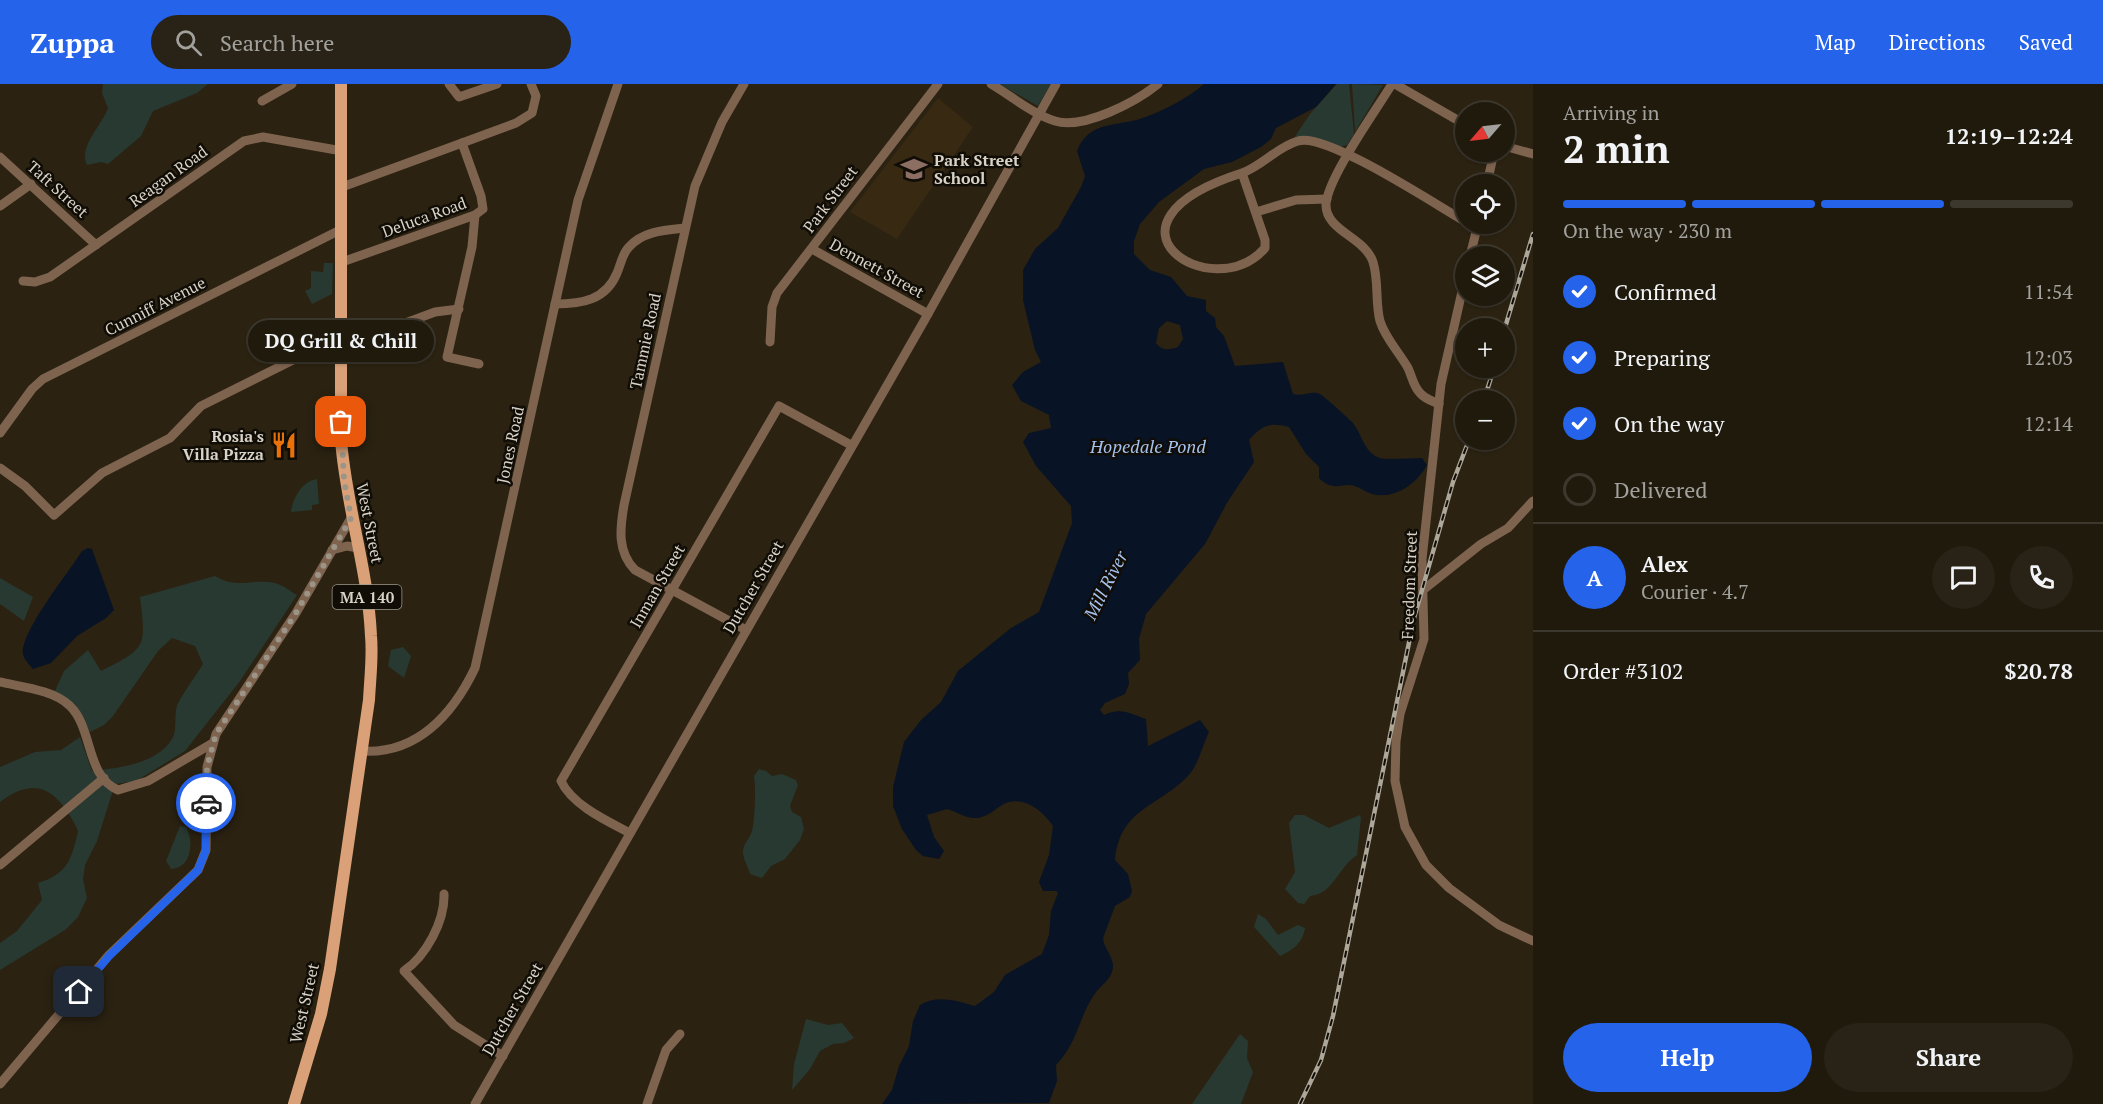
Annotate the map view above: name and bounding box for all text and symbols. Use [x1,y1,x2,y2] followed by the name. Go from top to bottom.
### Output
[151,15,571,69] search box
[30,24,115,61] text: Zuppa
[172,26,205,59] icon: search
[220,28,334,57] text: Search here
[1815,28,1856,56] text: Map
[1889,28,1986,56] text: Directions
[2019,28,2073,56] text: Saved
[1563,99,1659,126] text: Arriving in
[1455,102,1515,162] north arrow
[1455,102,1515,450] map controls
[1945,121,2073,150] text: 12:19–12:24
[1563,122,1670,174] text: 2 min
[124,140,212,212] street label: Reagan Road
[934,149,1020,189] place label: Park Street School
[899,154,929,184] school or university icon: Park Street School
[23,156,93,222] street label: Taft Street
[798,161,862,237] street label: Park Street
[1455,174,1515,234] button: locate
[379,191,469,242] street label: Deluca Road
[1563,217,1732,244] text: On the way · 230 m
[826,233,928,303] street label: Dennett Street
[1455,246,1515,306] button: layers
[101,271,209,341] street label: Cunniff Avenue
[1563,275,1596,308] icon: check
[1614,277,1717,306] text: Confirmed
[2024,278,2073,305] text: 11:54
[624,291,666,391] street label: Tammie Road
[1455,318,1515,378] button: +
[248,320,434,362] callout: DQ Grill & Chill
[265,327,417,354] text: DQ Grill & Chill
[1563,341,1596,374] icon: check
[1614,343,1710,372] text: Preparing
[2024,344,2073,371] text: 12:03
[1455,390,1515,450] button: −
[315,396,366,447] pin
[491,404,529,486] street label: Jones Road
[324,405,357,438] icon: bag
[1563,407,1596,440] icon: check
[1614,409,1724,438] text: On the way
[2024,410,2073,437] text: 12:14
[182,425,264,465] place label: Rosia's Villa Pizza
[269,430,299,460] restaurant icon: Rosia's Villa Pizza
[1089,434,1206,458] water label: Hopedale Pond
[1614,475,1707,504] text: Delivered
[351,481,389,565] street label: West Street
[1396,530,1422,640] street label: Freedom Street
[717,536,789,638] street label: Dutcher Street
[624,540,690,632] street label: Inman Street
[1077,546,1133,624] water label: Mill River
[1932,546,1995,609] button: chat
[2010,546,2073,609] button: phone
[1641,549,1688,578] text: Alex
[1586,563,1603,592] text: A
[1641,578,1749,605] text: Courier · 4.7
[332,585,401,609] road number: MA 140
[1563,656,1683,685] text: Order #3102
[2004,656,2073,685] text: $20.78
[176,773,236,833] courier
[190,787,223,820] icon: car
[476,958,548,1060] street label: Dutcher Street
[284,961,324,1045] street label: West Street
[53,966,104,1017] pin
[62,975,95,1008] icon: home
[1563,1023,1812,1092] button: Help
[1824,1023,2073,1092] button: Share

